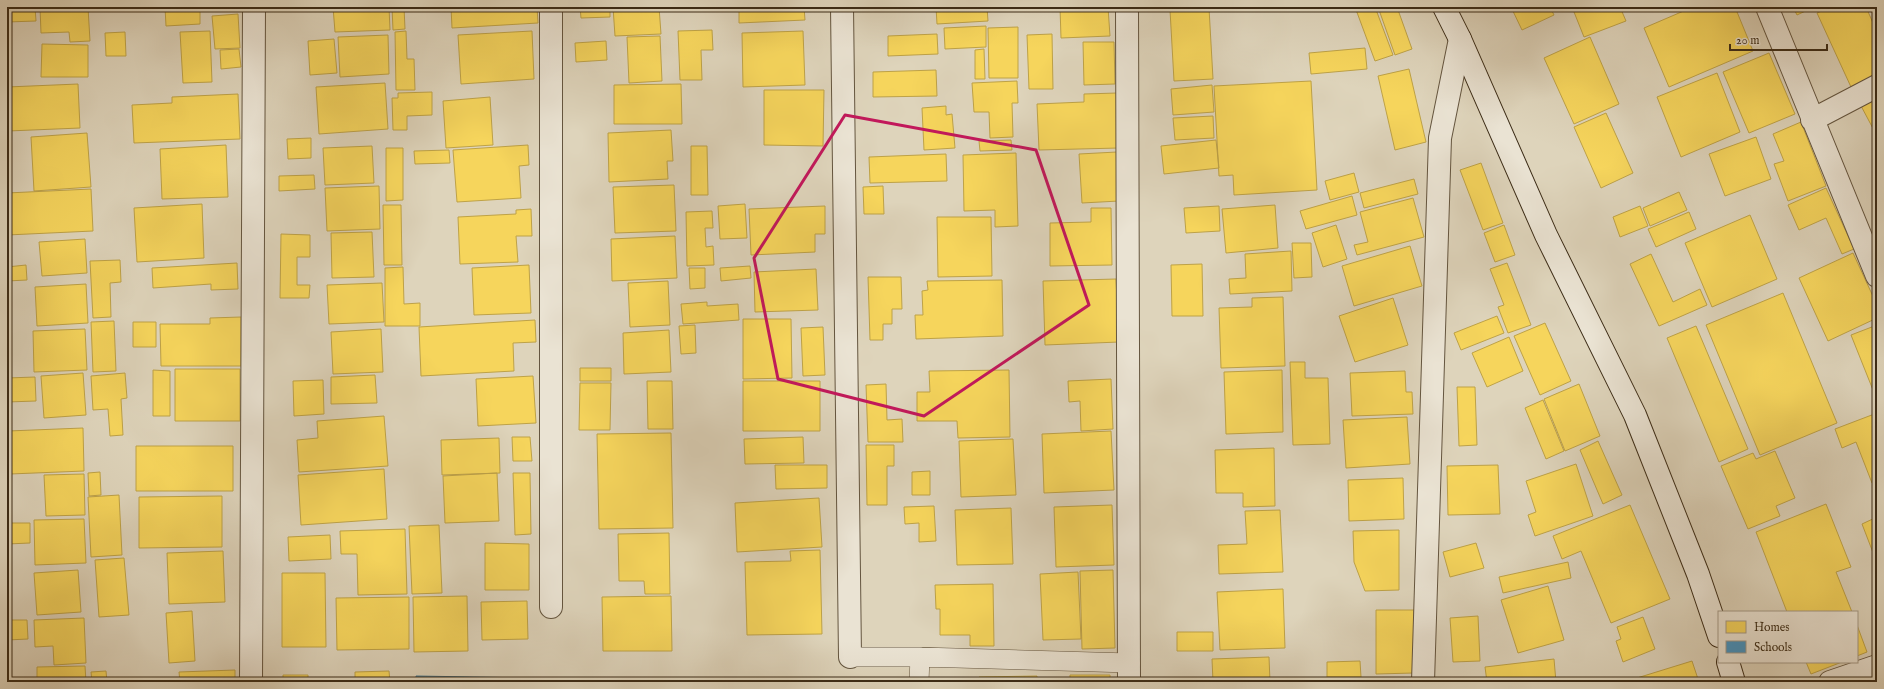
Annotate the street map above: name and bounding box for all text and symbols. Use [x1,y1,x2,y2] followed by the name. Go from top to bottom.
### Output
[1730,26,1827,52] scale bar
[1736,33,1759,48] text: 20 m
[1718,611,1858,663] legend
[1754,620,1790,635] text: Homes
[1754,640,1792,655] text: Schools

